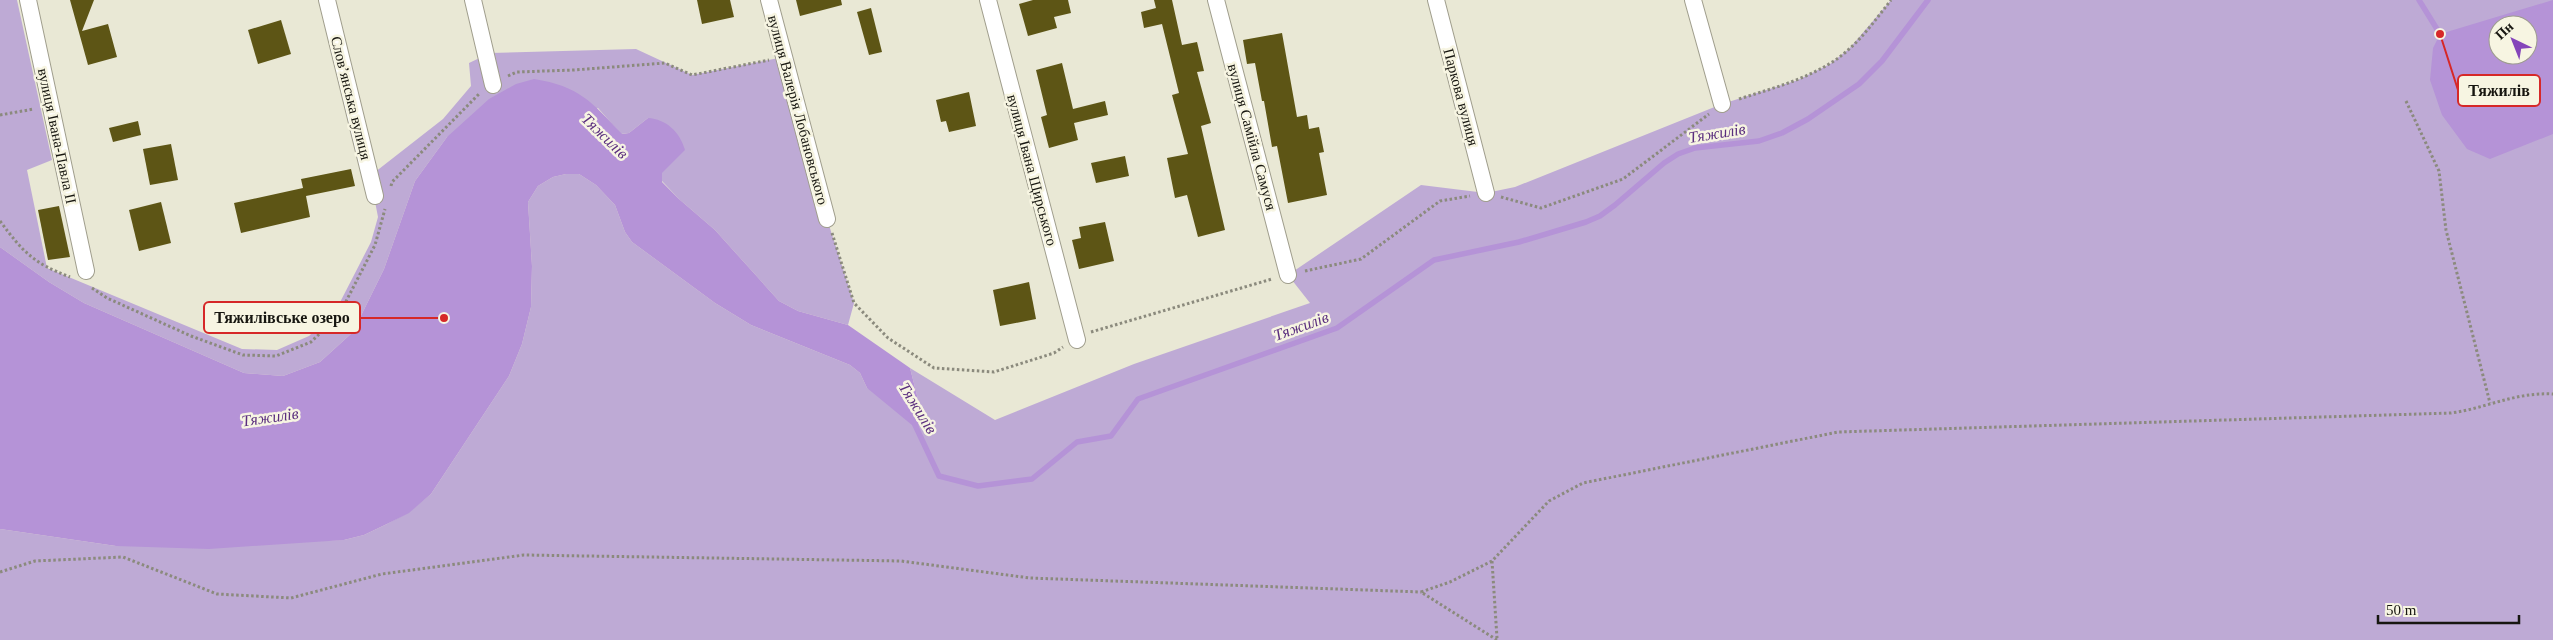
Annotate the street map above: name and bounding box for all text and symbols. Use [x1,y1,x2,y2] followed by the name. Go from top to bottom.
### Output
[765,13,831,207] street label: вулиця Валерія Лобановського
[2488,15,2538,65] north arrow
[2492,19,2517,43] text: Пн
[328,35,374,162] street label: Словʼянська вулиця
[1440,47,1482,148] street label: Паркова вулиця
[1225,62,1279,212] street label: вулиця Самійла Самуся
[35,67,79,205] street label: вулиця Івана-Павла II
[2458,75,2540,106] callout: Тяжилів
[2468,82,2530,99] text: Тяжилів
[1004,93,1060,247] street label: вулиця Івана Щирського
[579,110,632,162] water label: Тяжилів
[1687,120,1747,146] water label: Тяжилів
[204,302,360,333] callout: Тяжилівське озеро
[1271,308,1331,344] water label: Тяжилів
[214,309,350,327] text: Тяжилівське озеро
[896,379,940,437] water label: Тяжилів
[240,405,300,429] water label: Тяжилів
[2378,592,2519,624] scale bar
[2386,602,2417,618] text: 50 m

